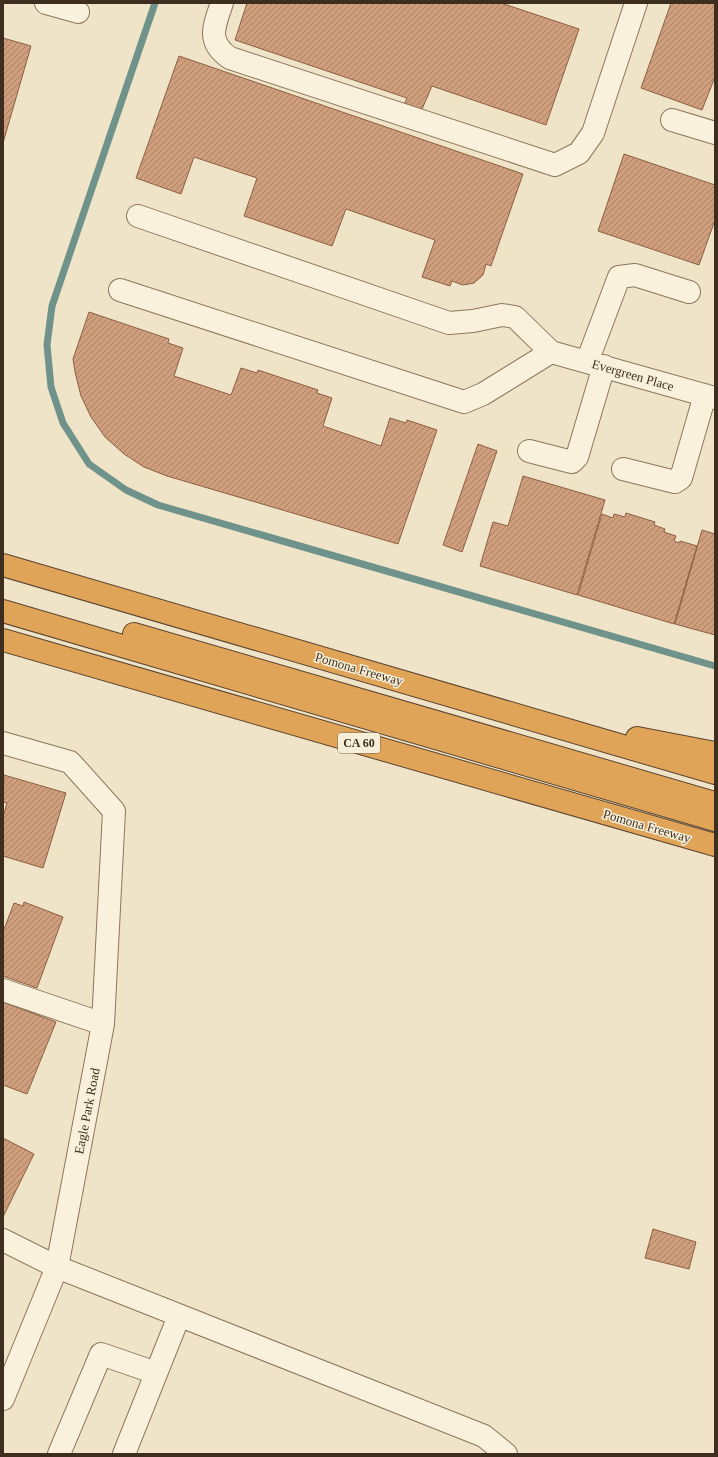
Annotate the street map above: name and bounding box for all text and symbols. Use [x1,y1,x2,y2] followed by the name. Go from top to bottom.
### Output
[590,356,676,394] street label: Evergreen Place
[313,649,405,689] street label: Pomona Freeway
[338,733,380,753] road number: CA 60
[601,806,693,846] street label: Pomona Freeway
[71,1066,103,1155] street label: Eagle Park Road

